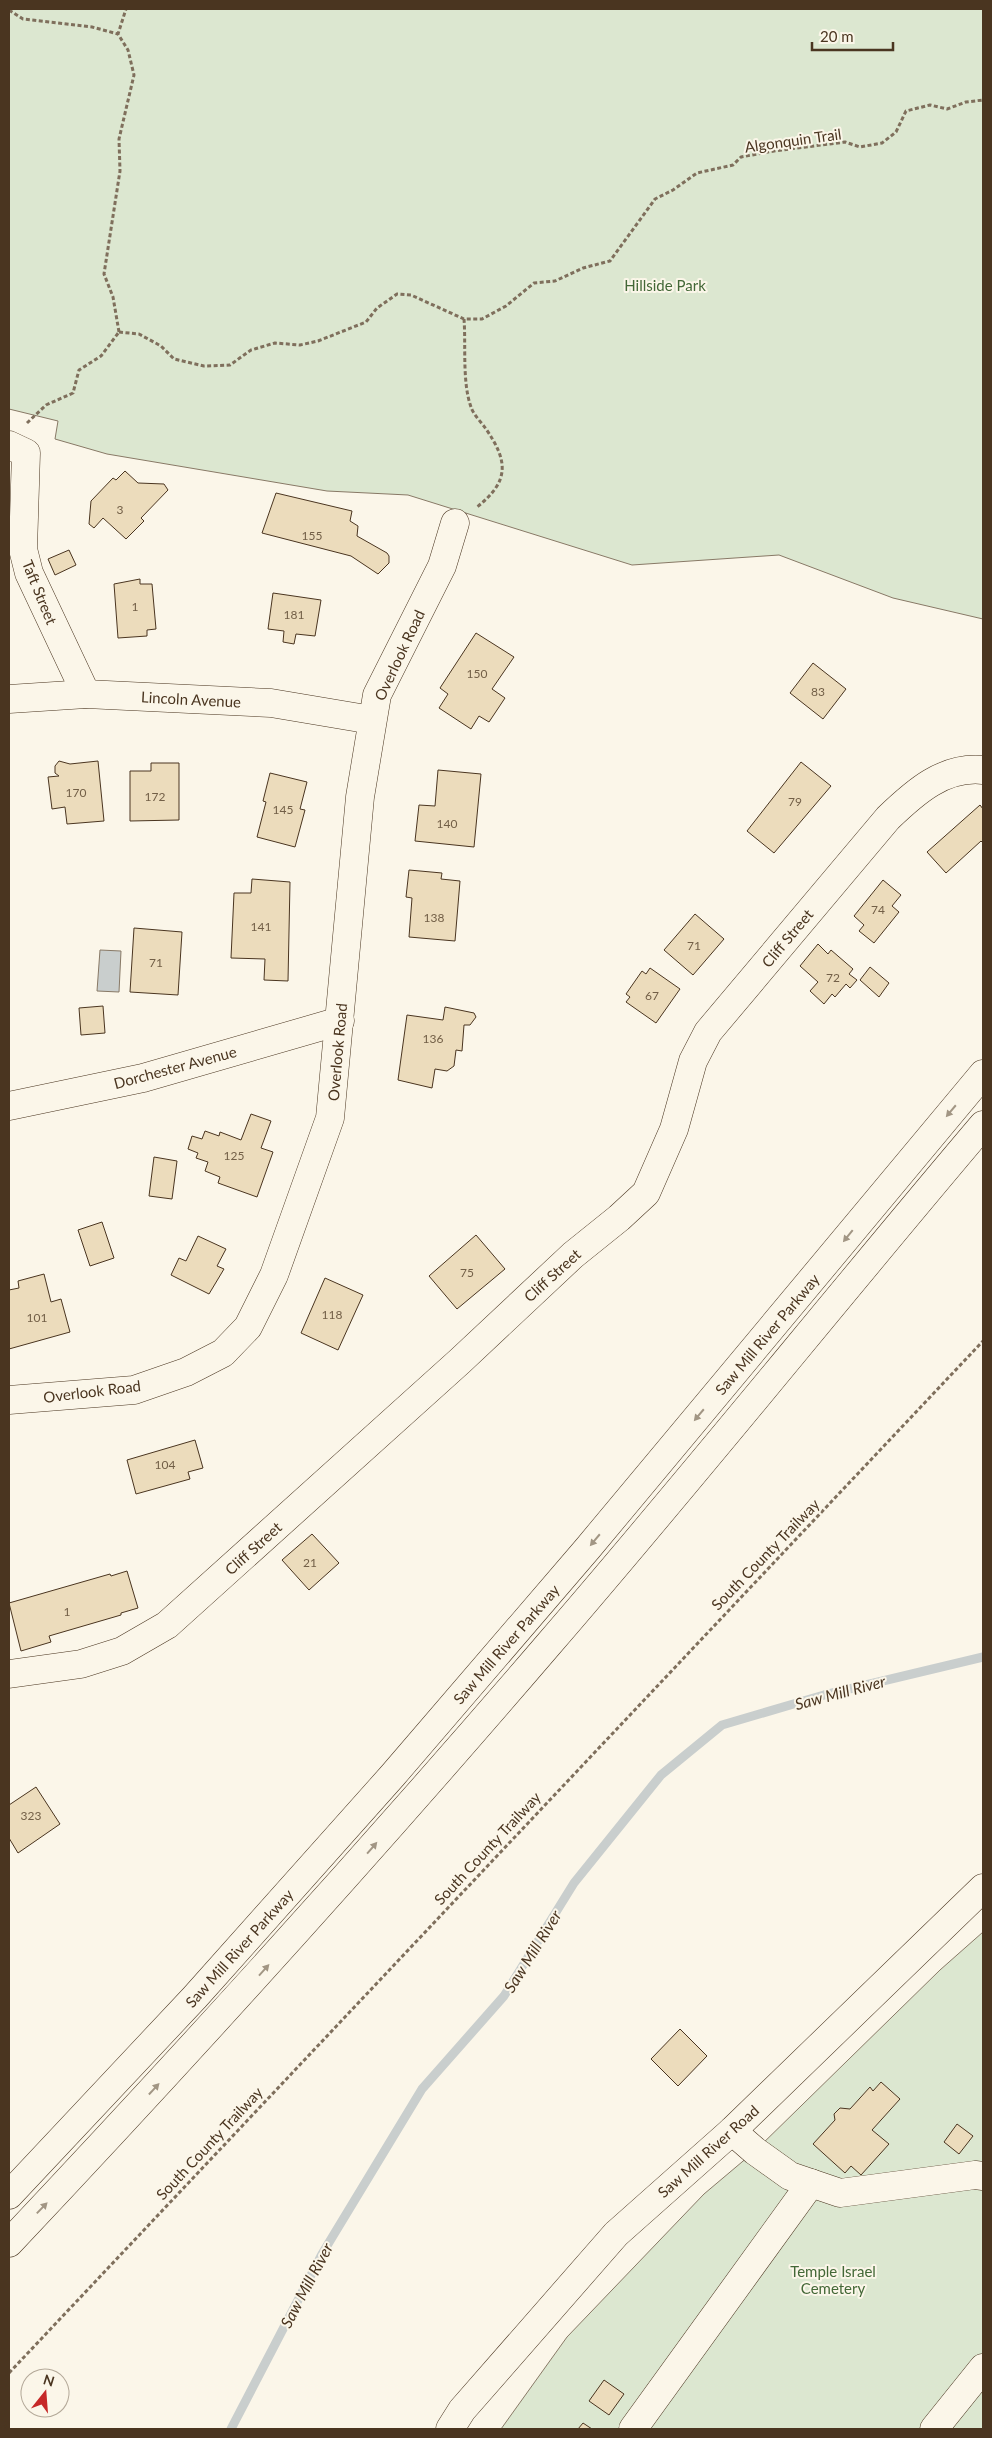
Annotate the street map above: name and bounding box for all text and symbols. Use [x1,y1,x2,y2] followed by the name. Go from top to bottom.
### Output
[812,20,893,52] scale bar
[820,27,854,45] text: 20 m
[743,124,843,156] street label: Algonquin Trail
[624,276,706,294] park label: Hillside Park
[117,502,124,517] house number: 3
[302,528,322,543] house number: 155
[19,557,61,628] street label: Taft Street
[132,599,139,614] house number: 1
[284,607,304,622] house number: 181
[370,607,428,703] street label: Overlook Road
[467,666,487,681] house number: 150
[811,684,825,699] house number: 83
[141,687,242,711] street label: Lincoln Avenue
[66,785,86,800] house number: 170
[145,789,165,804] house number: 172
[788,794,802,809] house number: 79
[273,802,293,817] house number: 145
[437,816,457,831] house number: 140
[871,902,885,917] house number: 74
[758,905,817,971] street label: Cliff Street
[424,910,444,925] house number: 138
[251,919,271,934] house number: 141
[687,938,701,953] house number: 71
[149,955,163,970] house number: 71
[826,970,840,985] house number: 72
[645,988,659,1003] house number: 67
[324,1002,350,1102] street label: Overlook Road
[423,1031,443,1046] house number: 136
[112,1042,238,1092] street label: Dorchester Avenue
[946,1105,957,1118] one-way arrow
[224,1148,244,1163] house number: 125
[842,1229,853,1242] one-way arrow
[520,1244,585,1305] street label: Cliff Street
[460,1265,474,1280] house number: 75
[711,1270,823,1398] street label: Saw Mill River Parkway
[322,1307,342,1322] house number: 118
[27,1310,47,1325] house number: 101
[42,1376,142,1406] street label: Overlook Road
[694,1409,705,1422] one-way arrow
[155,1457,175,1472] house number: 104
[707,1494,823,1613] street label: South County Trailway
[221,1517,286,1578] street label: Cliff Street
[590,1534,601,1546] one-way arrow
[303,1555,317,1570] house number: 21
[449,1580,563,1707] street label: Saw Mill River Parkway
[64,1604,71,1619] house number: 1
[793,1671,888,1713] water label: Saw Mill River
[430,1788,544,1908] street label: South County Trailway
[21,1808,41,1823] house number: 323
[366,1843,378,1855] one-way arrow
[181,1885,297,2011] street label: Saw Mill River Parkway
[499,1906,565,1996] water label: Saw Mill River
[258,1964,270,1976] one-way arrow
[152,2083,266,2203] street label: South County Trailway
[148,2084,160,2096] one-way arrow
[654,2101,762,2201] street label: Saw Mill River Road
[36,2202,48,2214] one-way arrow
[276,2239,336,2331] water label: Saw Mill River
[790,2262,876,2297] park label: Temple Israel Cemetery
[20,2368,70,2418] north arrow
[41,2370,57,2390] text: N

